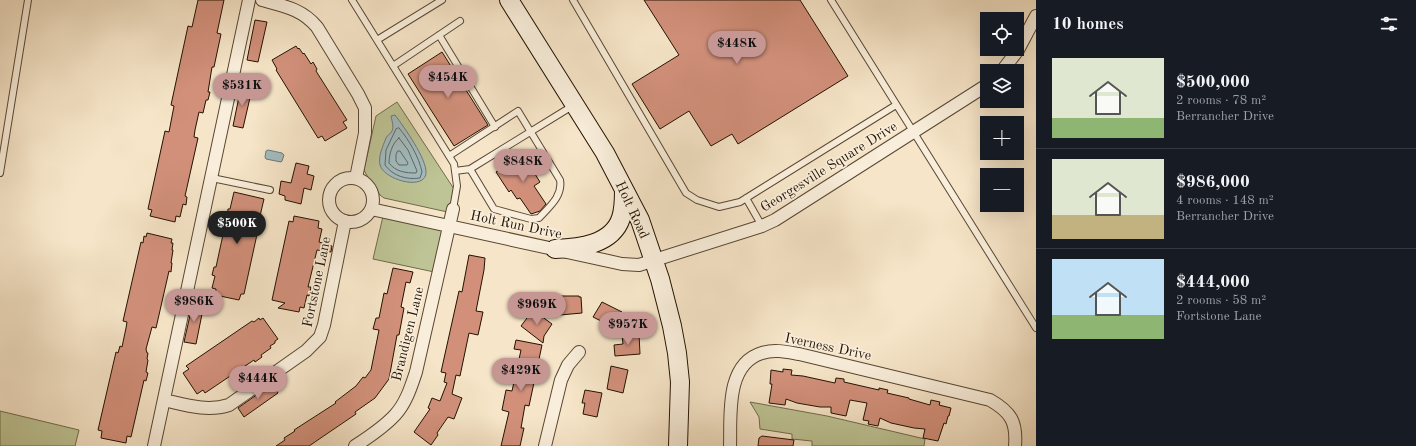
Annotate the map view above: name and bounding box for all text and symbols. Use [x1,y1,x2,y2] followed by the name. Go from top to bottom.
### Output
[980,12,1024,212] map controls
[980,12,1024,56] button: locate
[1378,13,1400,35] icon: filters
[1052,16,1124,33] text: 10 homes
[709,31,765,65] pin: $448K
[717,37,757,50] text: $448K
[980,64,1024,108] button: layers
[420,65,476,99] pin: $454K
[428,71,468,84] text: $454K
[214,73,270,107] pin: $531K
[1084,74,1132,122] icon: home
[1176,74,1250,91] text: $500,000
[222,79,262,92] text: $531K
[1176,94,1266,107] text: 2 rooms · 78 m²
[1176,110,1274,123] text: Berrancher Drive
[980,116,1024,160] button: +
[758,119,900,215] street label: Georgesville Square Drive
[495,149,551,183] pin: $848K
[503,155,543,168] text: $848K
[980,168,1024,212] button: −
[1176,174,1250,191] text: $986,000
[1084,175,1132,223] icon: home
[613,179,651,241] street label: Holt Road
[1176,194,1274,207] text: 4 rooms · 148 m²
[469,208,563,242] street label: Holt Run Drive
[1176,210,1274,223] text: Berrancher Drive
[209,211,265,245] pin: $500K
[217,217,257,230] text: $500K
[301,235,333,329] street label: Fortstone Lane
[1176,274,1250,291] text: $444,000
[1084,275,1132,323] icon: home
[390,285,426,383] street label: Brandigen Lane
[166,289,222,323] pin: $986K
[509,292,565,326] pin: $969K
[1176,294,1266,307] text: 2 rooms · 58 m²
[174,295,214,308] text: $986K
[517,298,557,311] text: $969K
[1176,310,1262,323] text: Fortstone Lane
[600,312,656,346] pin: $957K
[608,318,648,331] text: $957K
[783,331,873,363] street label: Iverness Drive
[493,358,549,392] pin: $429K
[501,364,541,377] text: $429K
[230,366,286,400] pin: $444K
[238,372,278,385] text: $444K

